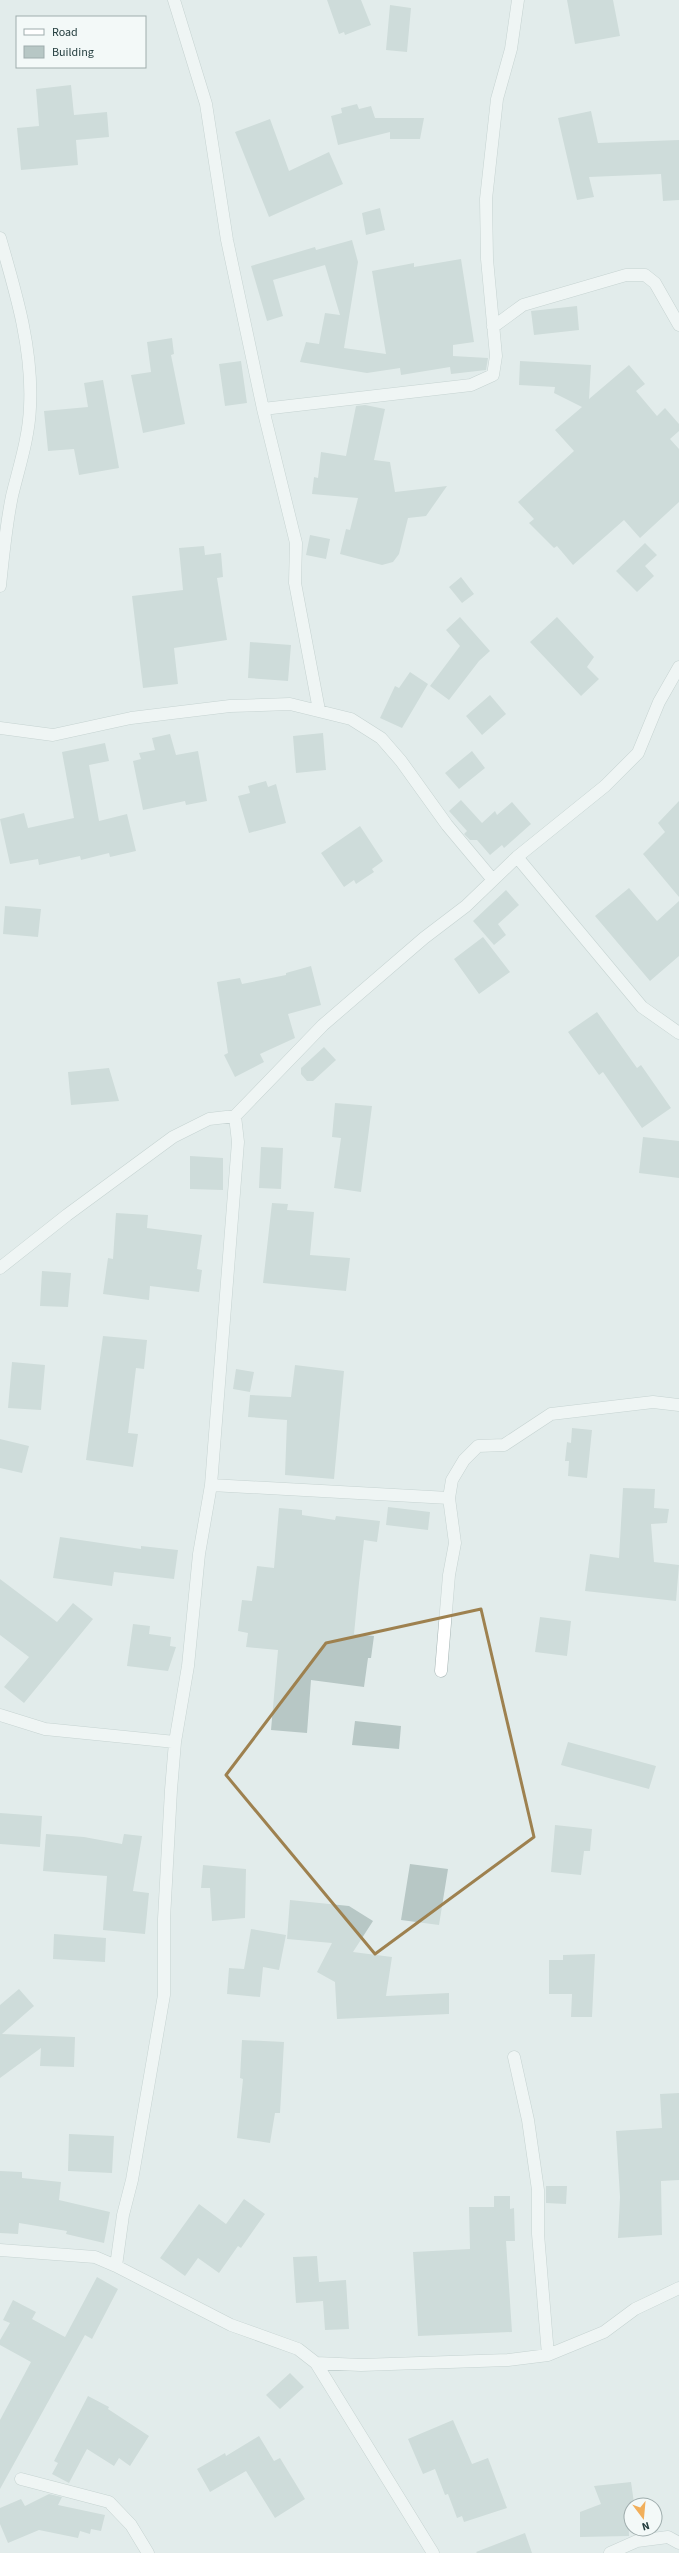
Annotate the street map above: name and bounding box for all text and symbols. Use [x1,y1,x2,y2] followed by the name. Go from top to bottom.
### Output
[16,16,146,68] legend
[52,24,78,41] text: Road
[52,44,94,61] text: Building
[623,2497,663,2537] north arrow
[640,2518,651,2534] text: N

